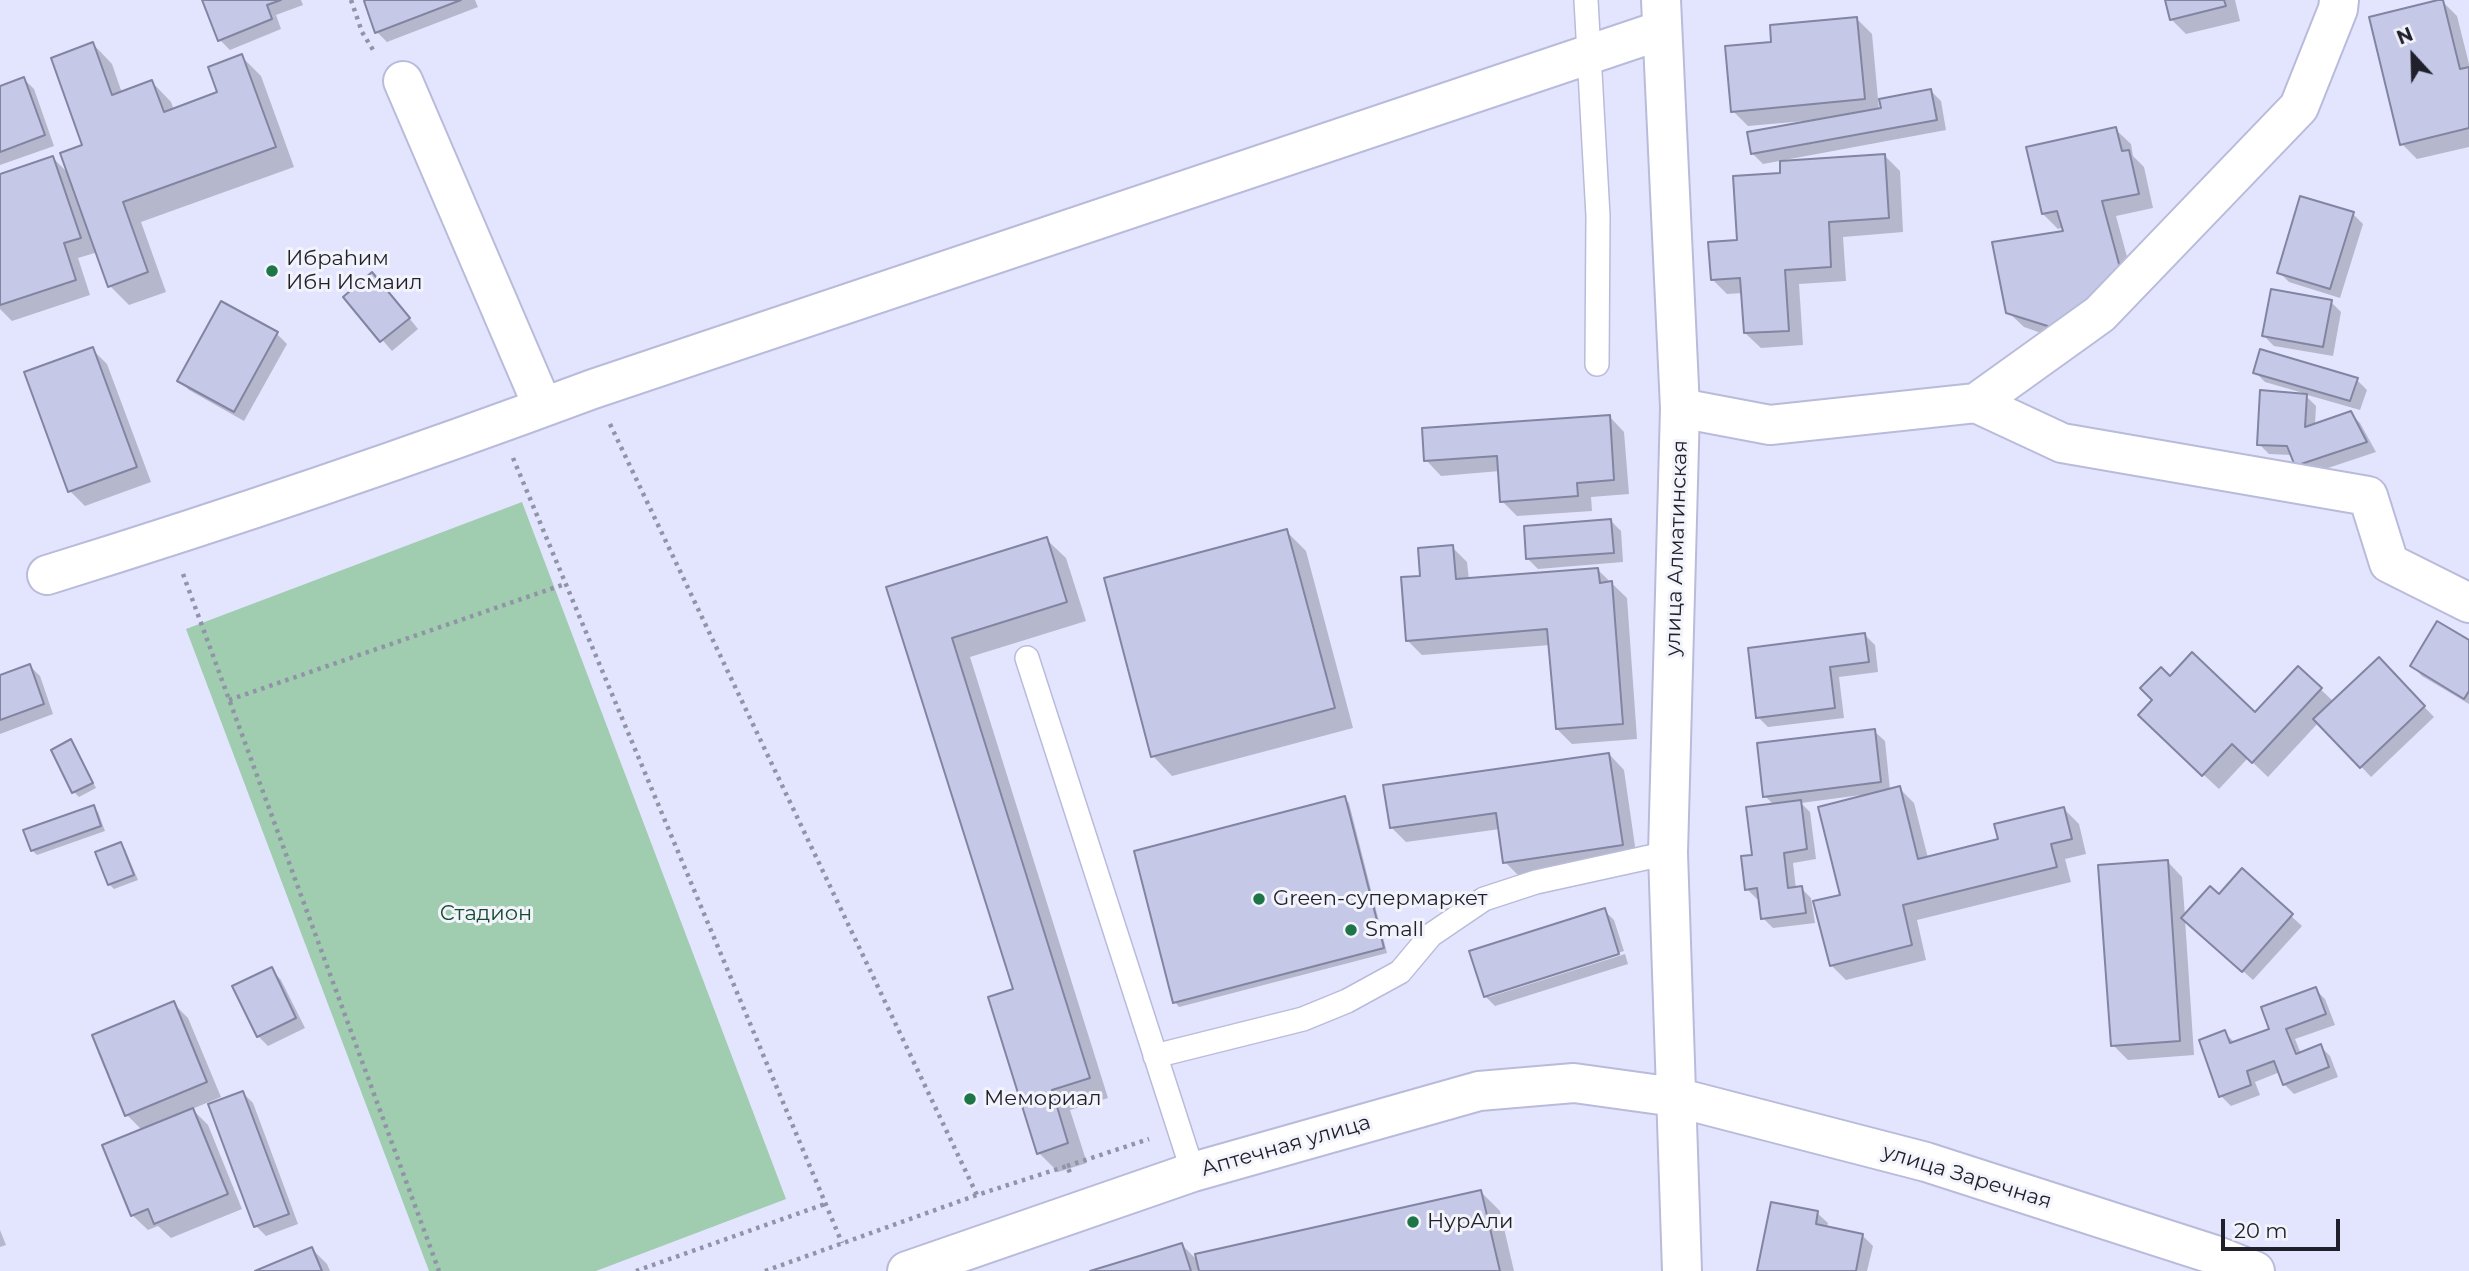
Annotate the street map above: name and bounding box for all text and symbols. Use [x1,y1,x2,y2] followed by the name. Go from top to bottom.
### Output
[2378,21,2448,91] north arrow
[2394,23,2416,50] text: N
[286,246,422,296] place label: Ибраһим Ибн Исмаил
[264,263,280,279] marker: Ибраһим Ибн Исмаил
[1661,440,1693,656] street label: улица Алматинская
[1273,886,1487,912] place label: Green-супермаркет
[1251,891,1267,907] marker: Green-супермаркет
[440,901,532,927] park label: Стадион
[1365,917,1424,943] place label: Small
[1343,922,1359,938] marker: Small
[984,1086,1102,1112] place label: Мемориал
[962,1091,978,1107] marker: Мемориал
[1198,1110,1374,1182] street label: Аптечная улица
[1879,1139,2055,1215] street label: улица Заречная
[2224,1204,2343,1248] scale bar
[1427,1209,1514,1235] place label: НурАли
[1405,1214,1421,1230] marker: НурАли
[2234,1218,2288,1243] text: 20 m

